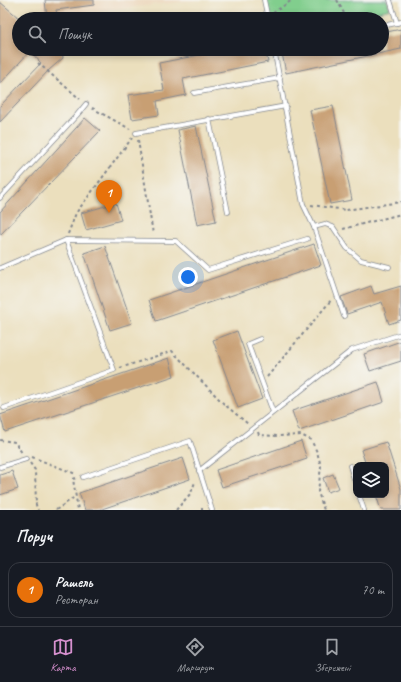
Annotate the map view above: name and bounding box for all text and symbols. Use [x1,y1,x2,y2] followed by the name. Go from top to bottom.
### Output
[12,12,389,56] search box
[26,23,48,45] icon: search
[58,25,91,44] text: Пошук
[96,180,122,213] pin: 1
[178,267,198,287] your location
[353,462,389,498] map controls
[353,462,389,498] button: layers
[16,526,52,547] text: Поруч
[55,573,93,592] text: Рашель
[27,582,33,598] text: 1
[362,582,384,598] text: 70 m
[55,592,98,608] text: Ресторан
[51,636,76,674] tab: Карта
[177,636,213,674] tab: Маршрут
[315,636,350,674] tab: Збережені

